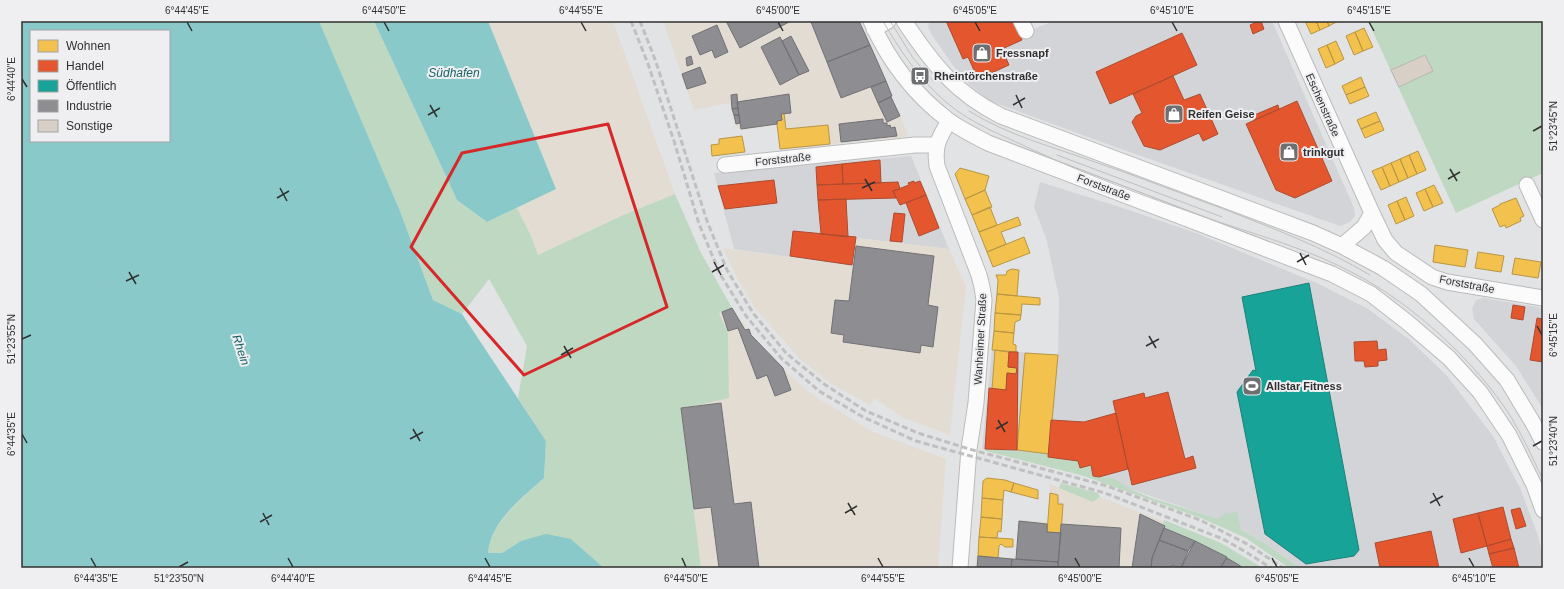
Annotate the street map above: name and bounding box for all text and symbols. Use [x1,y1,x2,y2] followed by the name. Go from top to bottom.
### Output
[165,5,209,16] text: 6°44'45"E
[362,5,406,16] text: 6°44'50"E
[559,5,603,16] text: 6°44'55"E
[756,5,800,16] text: 6°45'00"E
[953,5,997,16] text: 6°45'05"E
[1150,5,1194,16] text: 6°45'10"E
[1347,5,1391,16] text: 6°45'15"E
[30,30,170,142] legend
[66,39,110,53] text: Wohnen
[971,42,993,64] shop icon: Fressnapf
[996,47,1049,59] place label: Fressnapf
[6,57,17,101] text: 6°44'40"E
[66,59,104,73] text: Handel
[909,65,931,87] bus stop icon: Rheintörchenstraße
[428,66,480,80] water label: Südhafen
[934,70,1038,82] place label: Rheintörchenstraße
[1304,72,1342,138] street label: Eschenstraße
[66,79,116,93] text: Öffentlich
[66,99,112,113] text: Industrie
[1548,101,1559,151] text: 51°23'45"N
[1163,103,1185,125] shop icon: Reifen Geise
[1188,108,1255,120] place label: Reifen Geise
[66,119,113,133] text: Sonstige
[1278,141,1300,163] shop icon: trinkgut
[1303,146,1344,158] place label: trinkgut
[754,150,812,168] street label: Forststraße
[1076,171,1132,203] street label: Forststraße
[1438,273,1496,295] street label: Forststraße
[972,293,988,385] street label: Wanheimer Straße
[1548,313,1559,357] text: 6°45'15"E
[6,314,17,364] text: 51°23'55"N
[229,333,253,367] water label: Rhein
[1241,375,1263,397] sports icon: Allstar Fitness
[1266,380,1342,392] place label: Allstar Fitness
[6,412,17,456] text: 6°44'35"E
[1548,416,1559,466] text: 51°23'40"N
[74,573,118,584] text: 6°44'35"E
[154,573,204,584] text: 51°23'50"N
[271,573,315,584] text: 6°44'40"E
[468,573,512,584] text: 6°44'45"E
[664,573,708,584] text: 6°44'50"E
[861,573,905,584] text: 6°44'55"E
[1058,573,1102,584] text: 6°45'00"E
[1255,573,1299,584] text: 6°45'05"E
[1452,573,1496,584] text: 6°45'10"E

